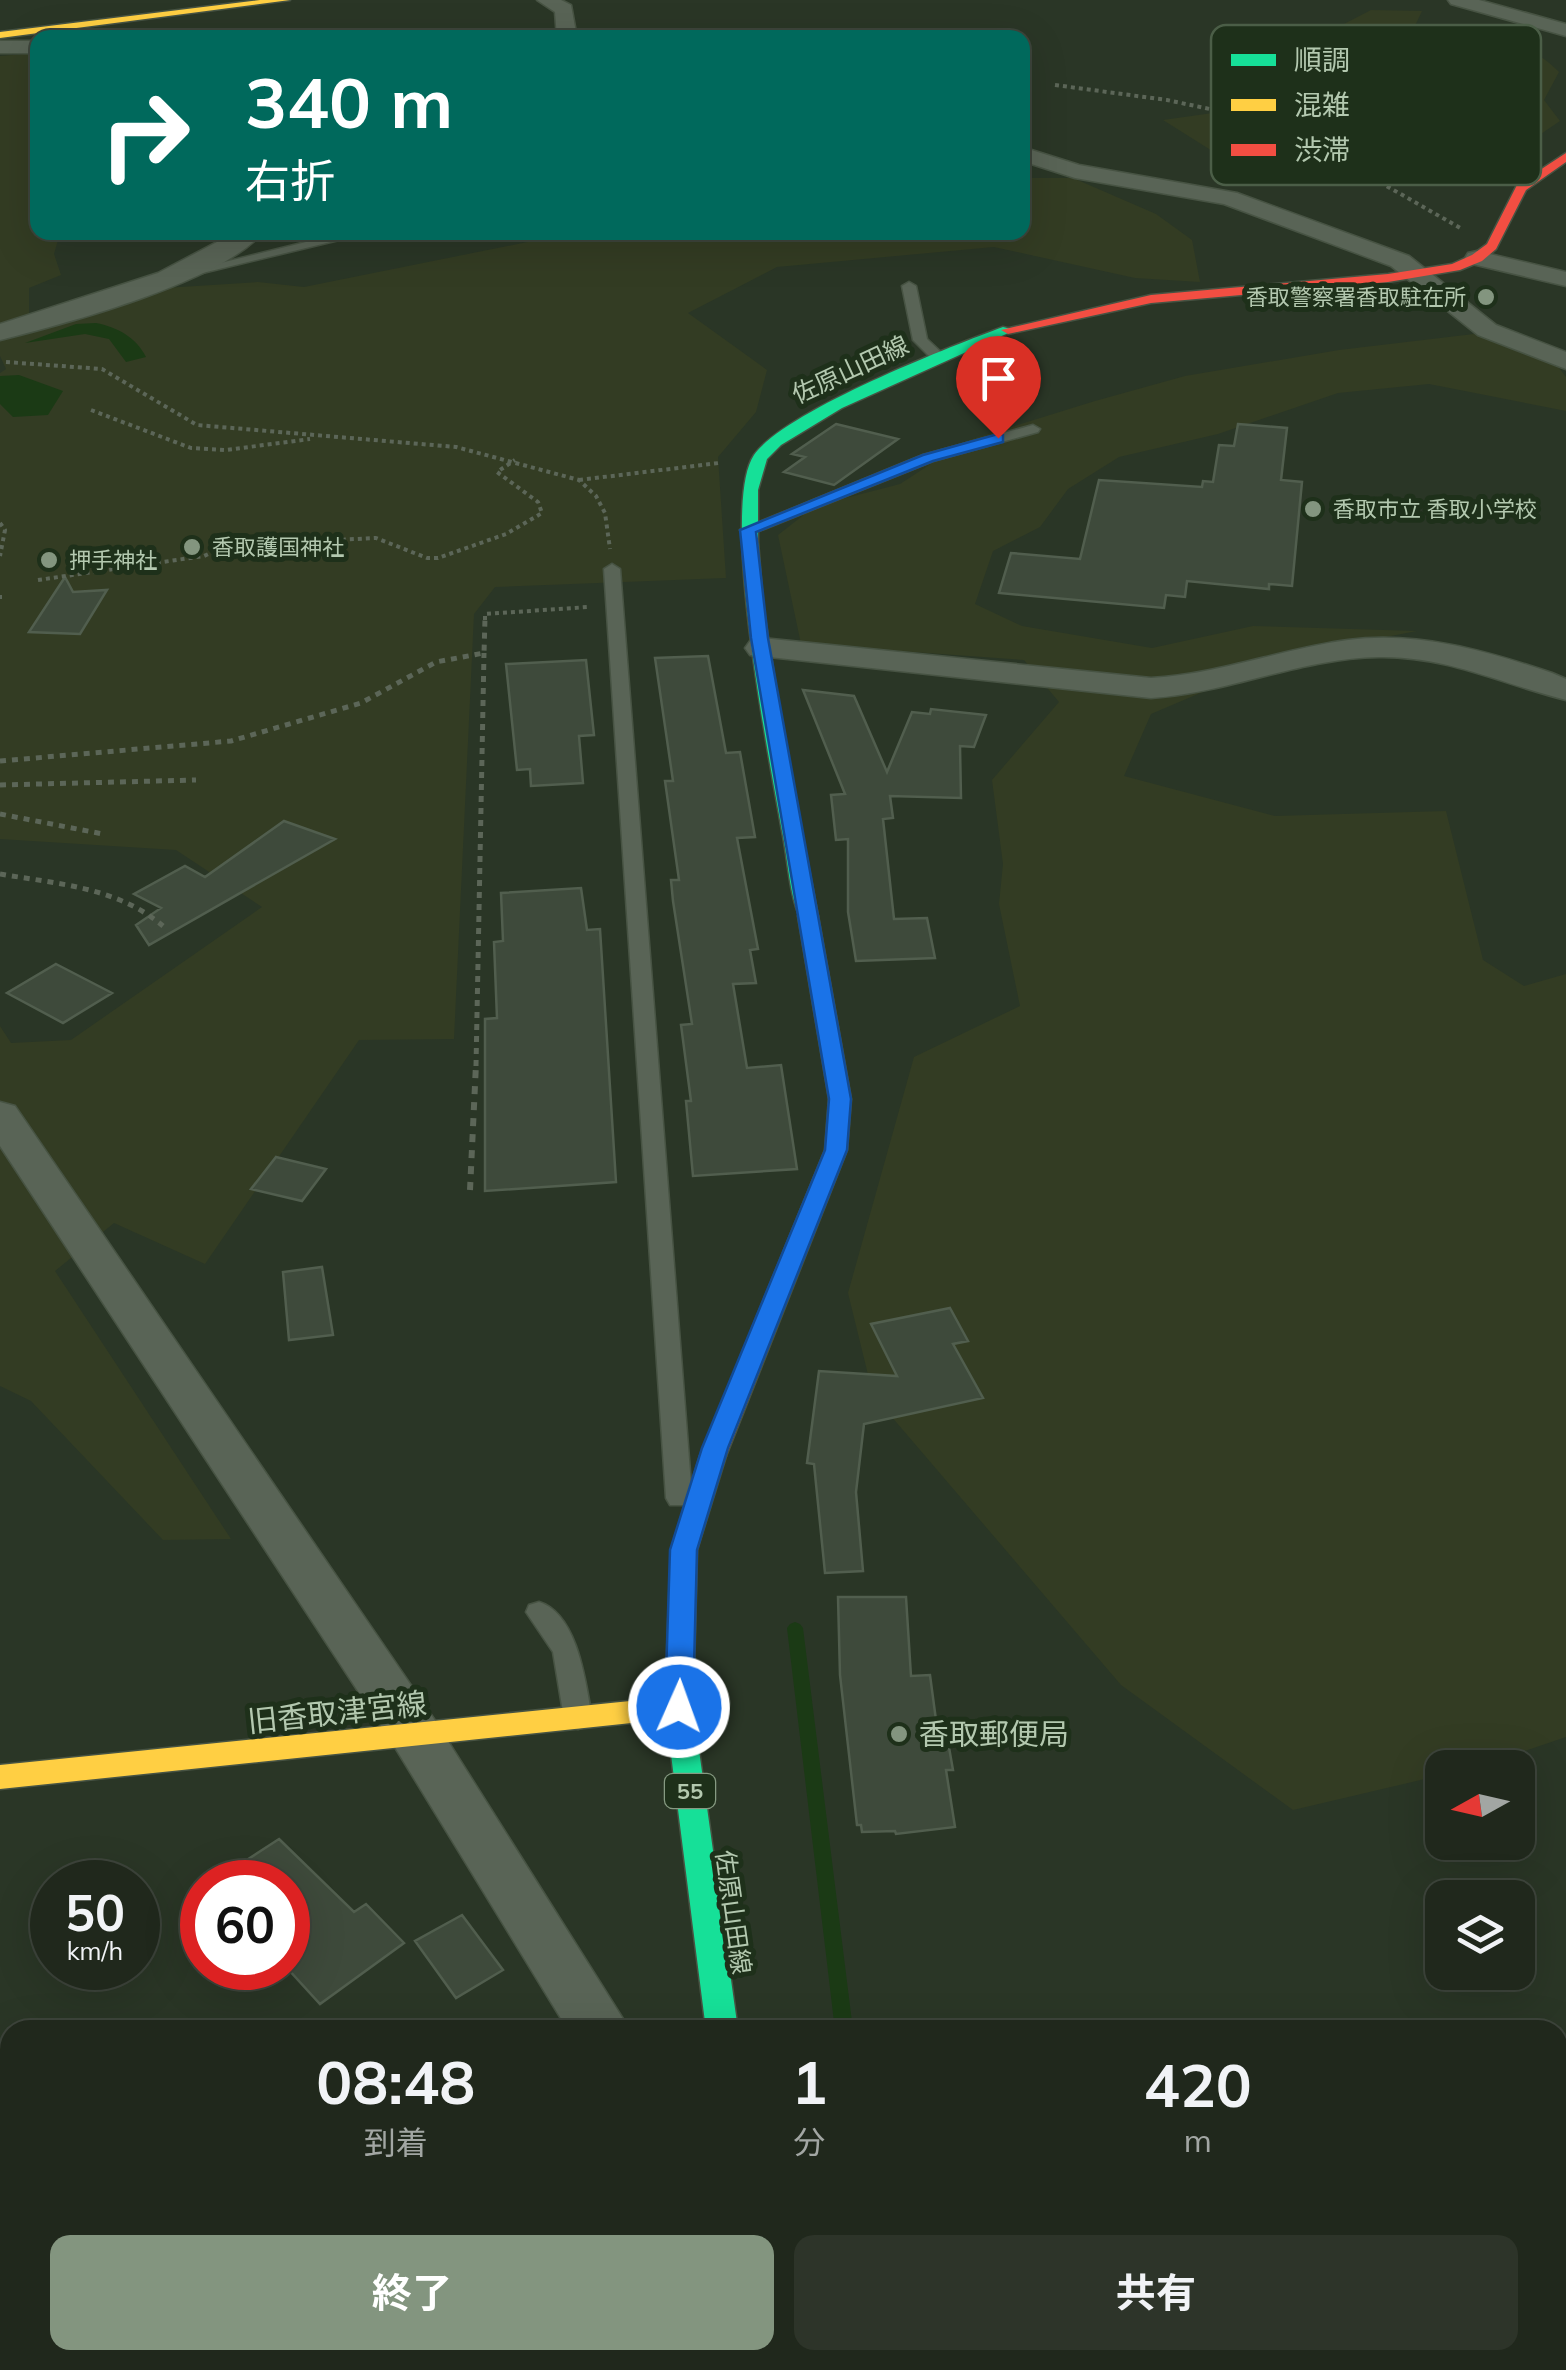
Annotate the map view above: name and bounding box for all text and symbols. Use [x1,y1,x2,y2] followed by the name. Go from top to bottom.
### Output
[1211,25,1541,185] legend
[1294,42,1350,77] text: 順調
[245,58,453,146] text: 340 m
[80,70,210,200] icon: right
[1294,87,1350,122] text: 混雑
[1294,132,1350,167] text: 渋滞
[245,152,335,208] text: 右折
[1246,283,1466,311] place label: 香取警察署香取駐在所
[1475,286,1497,308] marker: 香取警察署香取駐在所
[787,329,913,409] street label: 佐原山田線
[956,336,1041,439] pin
[971,351,1026,406] icon: arrive
[1333,495,1537,523] place label: 香取市立 香取小学校
[1302,498,1324,520] marker: 香取市立 香取小学校
[212,533,344,561] place label: 香取護国神社
[181,536,203,558] marker: 香取護国神社
[69,546,157,574] place label: 押手神社
[38,549,60,571] marker: 押手神社
[627,1655,731,1759] position arrow
[246,1684,428,1740] street label: 旧香取津宮線
[919,1715,1069,1753] place label: 香取郵便局
[888,1723,910,1745] marker: 香取郵便局
[1425,1750,1535,1860] north arrow
[1425,1750,1535,1990] map controls
[665,1774,715,1808] road number: 55
[710,1848,758,1976] street label: 佐原山田線
[180,1860,310,1990] speed limit sign: 60
[1425,1880,1535,1990] button: layers
[65,1881,125,1944] text: 50
[67,1935,123,1966] text: km/h
[316,2044,475,2119] text: 08:48
[791,2044,827,2119] text: 1
[1144,2047,1252,2122] text: 420
[1184,2120,1212,2160] text: m
[364,2122,428,2162] text: 到着
[793,2122,825,2162] text: 分
[50,2235,774,2350] button: 終了
[794,2235,1518,2350] button: 共有

